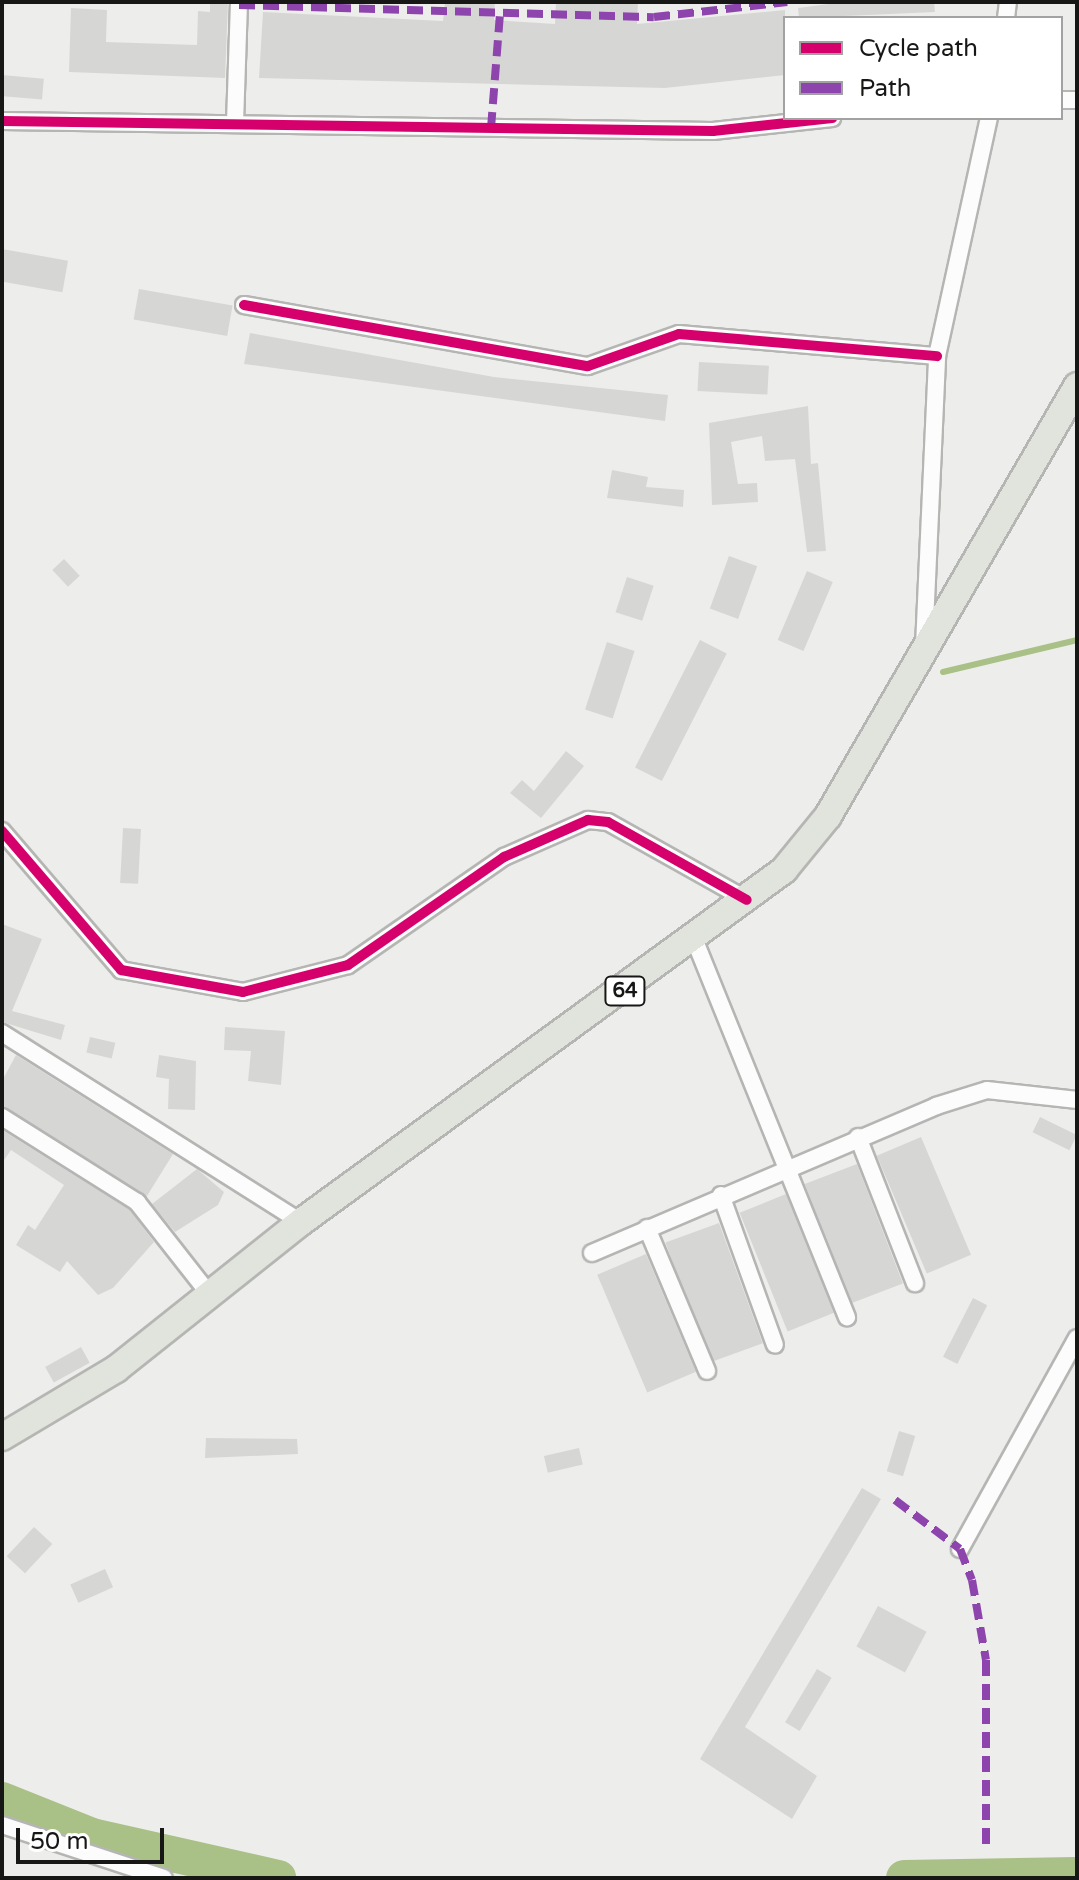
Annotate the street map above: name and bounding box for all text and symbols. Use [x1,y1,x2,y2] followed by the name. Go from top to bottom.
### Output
[783,16,1063,120] legend
[859,34,978,63] text: Cycle path
[859,74,912,103] text: Path
[603,975,647,1007] road number: 64
[20,1812,168,1862] scale bar
[30,1827,88,1856] text: 50 m

